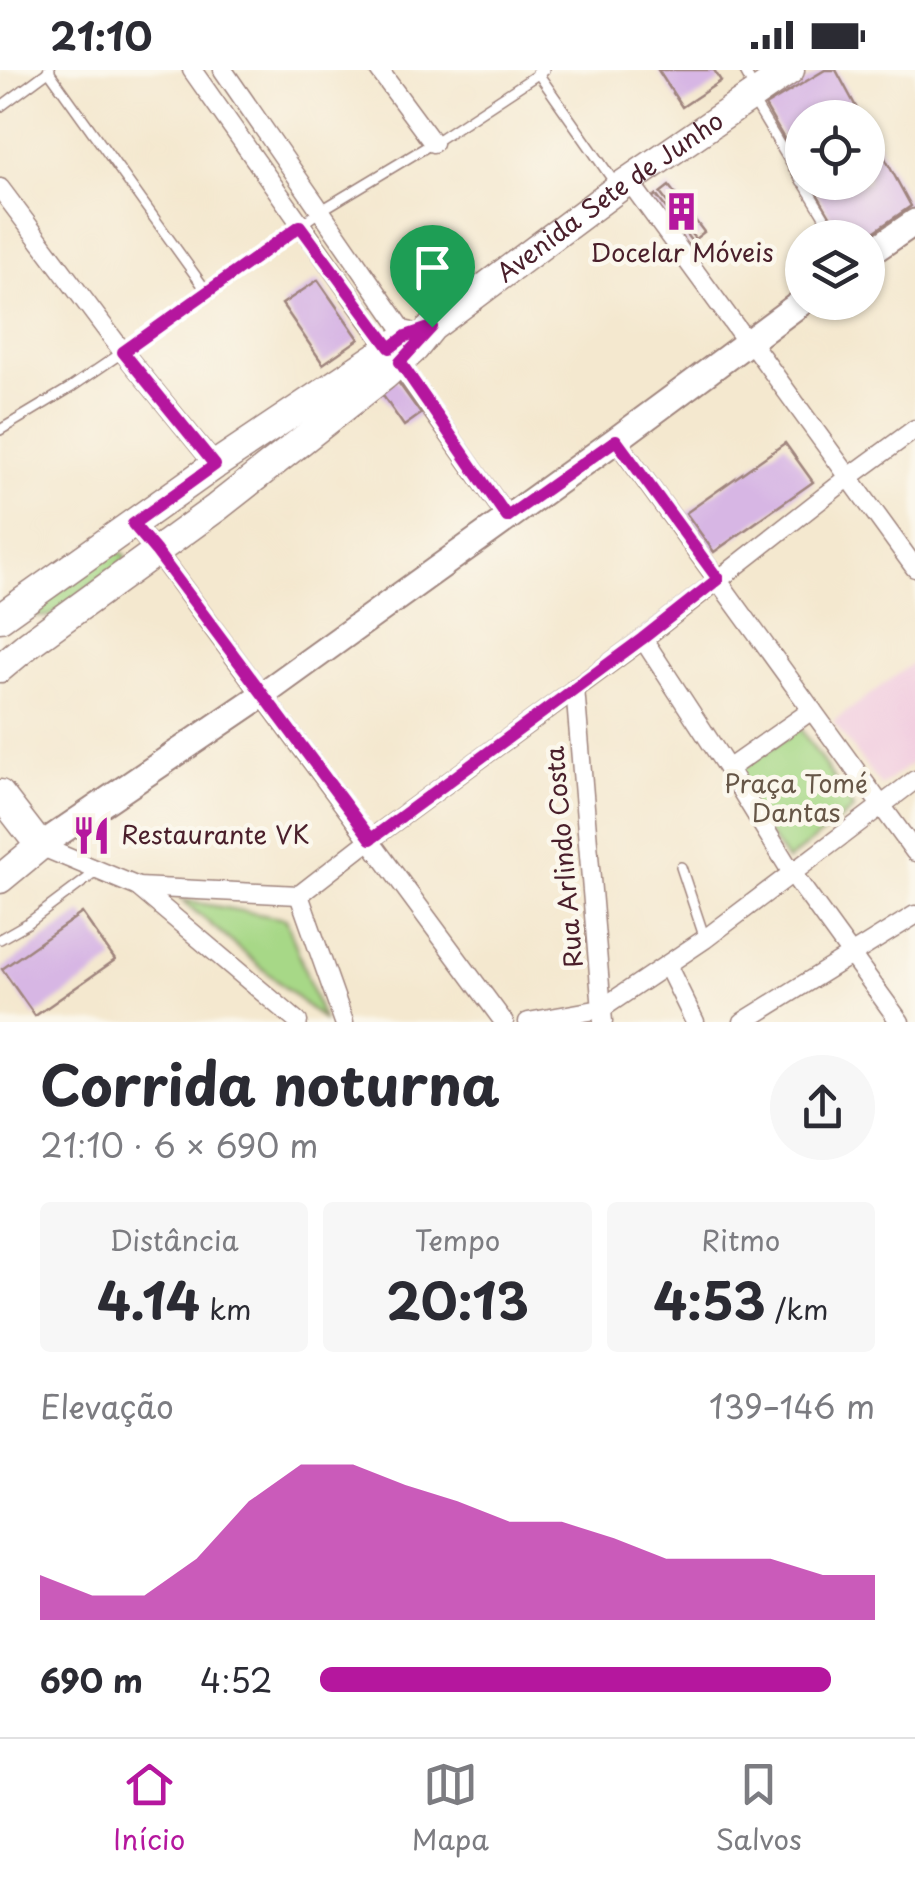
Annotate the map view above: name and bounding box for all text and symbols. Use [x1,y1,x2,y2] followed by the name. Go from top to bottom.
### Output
[50,7,152,64] text: 21:10
[785,100,885,320] map controls
[785,100,885,200] button: locate
[488,101,731,291] street label: Avenida Sete de Junho
[661,191,703,233] building icon: Docelar Móveis
[785,220,885,320] button: layers
[390,225,475,328] pin
[590,233,774,271] place label: Docelar Móveis
[405,240,460,295] icon: arrive
[534,745,592,969] street label: Rua Arlindo Costa
[724,764,868,831] park label: Praça Tomé Dantas
[70,814,112,856] restaurant icon: Restaurante VK
[121,815,310,853] place label: Restaurante VK
[40,1042,500,1125] text: Corrida noturna
[770,1055,875,1160] button: share
[40,1121,318,1169] text: 21:10 · 6 × 690 m
[110,1218,239,1261] text: Distância
[415,1218,500,1261] text: Tempo
[701,1218,780,1261] text: Ritmo
[97,1261,200,1337] text: 4.14
[386,1261,529,1337] text: 20:13
[653,1261,766,1337] text: 4:53
[200,1287,251,1330] text: km
[766,1287,828,1330] text: /km
[40,1382,174,1430] text: Elevação
[709,1382,875,1430] text: 139–146 m
[40,1656,143,1704] text: 690 m
[200,1656,273,1704] text: 4:52
[113,1757,185,1860] tab: Início
[412,1757,489,1860] tab: Mapa
[715,1757,802,1860] tab: Salvos

